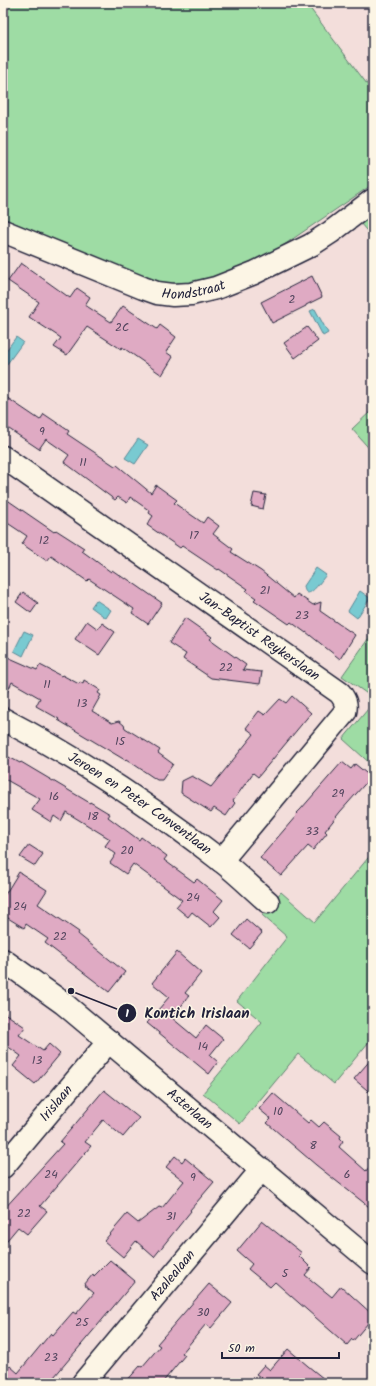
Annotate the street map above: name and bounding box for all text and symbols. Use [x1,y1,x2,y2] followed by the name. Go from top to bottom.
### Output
[160,274,229,306] street label: Hondstraat
[289,290,296,309] house number: 2
[115,318,129,337] house number: 2C
[39,422,45,441] house number: 9
[79,453,87,472] house number: 11
[189,526,199,545] house number: 17
[39,531,49,550] house number: 12
[260,581,271,600] house number: 21
[194,586,325,687] street label: Jan-Baptist Reykerslaan
[295,606,309,625] house number: 23
[219,658,233,677] house number: 22
[43,675,51,694] house number: 11
[77,694,87,713] house number: 13
[115,732,127,751] house number: 15
[64,747,216,861] street label: Jeroen en Peter Conventlaan
[332,784,345,803] house number: 29
[49,787,59,806] house number: 16
[88,807,99,826] house number: 18
[305,822,319,841] house number: 33
[121,841,133,860] house number: 20
[186,888,200,907] house number: 24
[13,897,27,916] house number: 24
[53,927,67,946] house number: 22
[117,999,258,1026] callout: Kontich Irislaan
[145,1002,249,1026] text: Kontich Irislaan
[125,1004,129,1023] text: 1
[198,1037,209,1056] house number: 14
[32,1051,42,1070] house number: 13
[34,1080,78,1127] street label: Irislaan
[161,1083,218,1135] street label: Asterlaan
[273,1102,283,1121] house number: 10
[309,1136,317,1155] house number: 8
[44,1165,58,1184] house number: 24
[344,1165,350,1184] house number: 6
[190,1168,196,1187] house number: 9
[17,1204,31,1223] house number: 22
[166,1207,177,1226] house number: 31
[145,1245,201,1306] street label: Azalealaan
[282,1264,290,1283] house number: 5
[197,1303,209,1322] house number: 30
[75,1313,90,1332] house number: 25
[222,1334,339,1360] scale bar
[228,1339,255,1358] text: 50 m
[44,1348,58,1367] house number: 23

